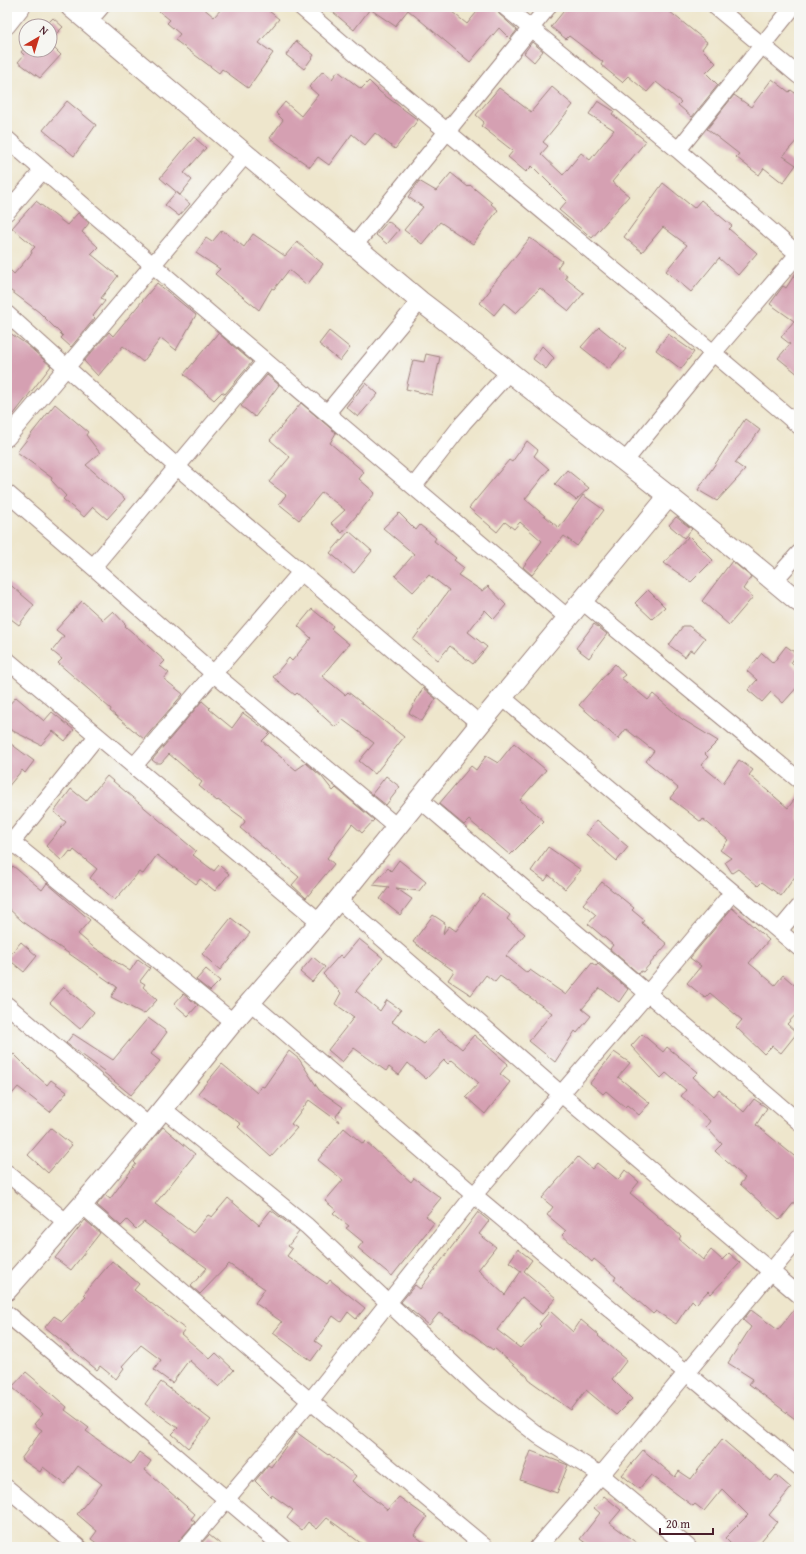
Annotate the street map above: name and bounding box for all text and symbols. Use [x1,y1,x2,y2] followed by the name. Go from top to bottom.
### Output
[18,18,58,58] north arrow
[36,22,52,39] text: N
[660,1510,713,1536] scale bar
[666,1515,690,1532] text: 20 m

